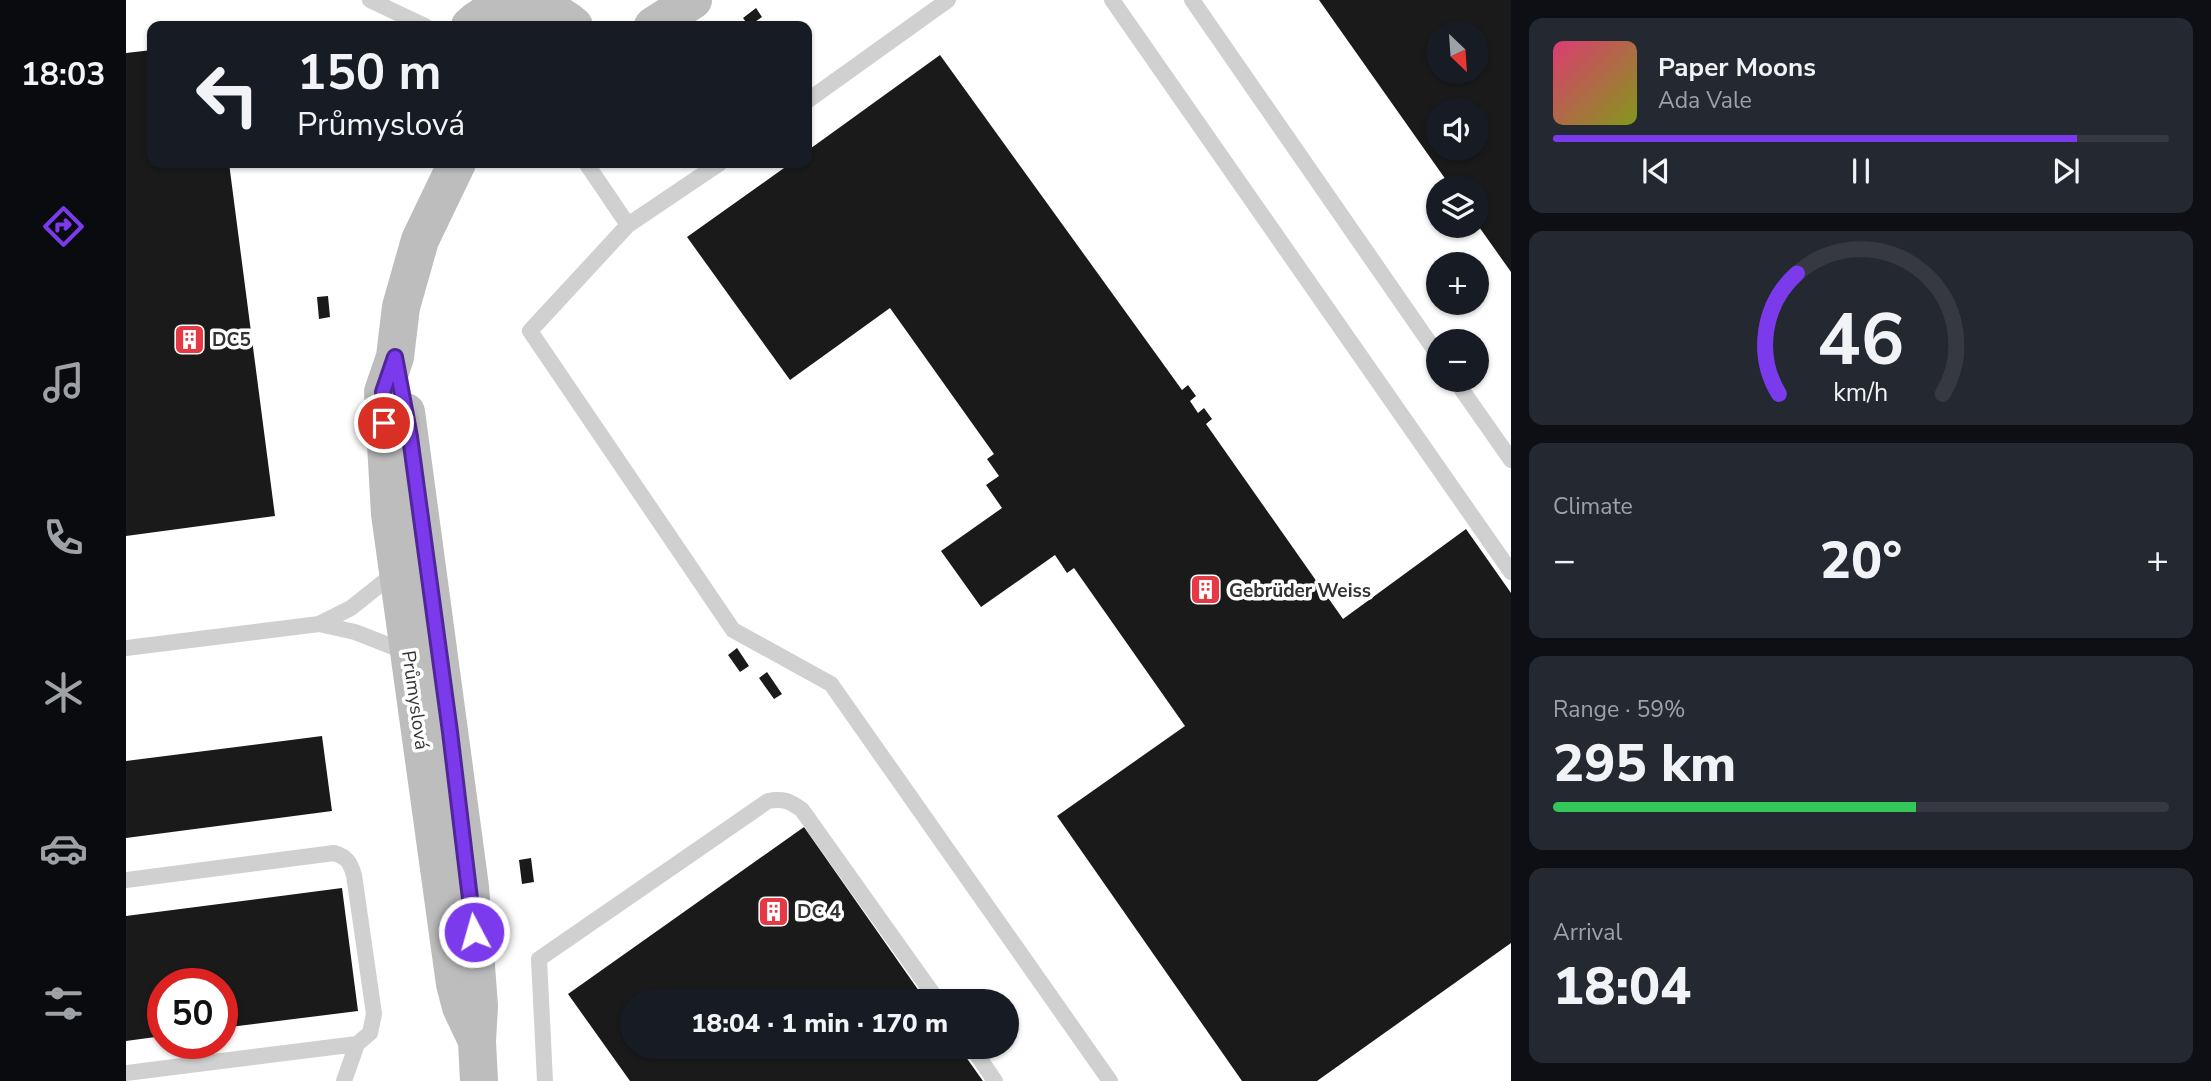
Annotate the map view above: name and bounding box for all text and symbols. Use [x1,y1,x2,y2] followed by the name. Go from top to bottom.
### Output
[1426,21,1489,84] north arrow
[1426,21,1489,392] map controls
[297,39,441,106] text: 150 m
[182,49,273,140] icon: left
[1658,50,1816,85] text: Paper Moons
[21,53,105,96] text: 18:03
[1658,85,1752,116] text: Ada Vale
[1426,98,1489,161] button: sound
[297,103,465,146] text: Průmyslová
[1637,152,1675,190] icon: previous
[1842,152,1880,190] icon: pause
[2047,152,2085,190] icon: next
[1426,175,1489,238] button: layers
[39,202,88,251] icon: directions
[1426,252,1489,315] button: +
[1817,290,1905,390] text: 46
[172,322,206,356] building icon: DC5
[212,327,251,353] place label: DC5
[1426,329,1489,392] button: −
[39,358,88,407] icon: music
[1833,376,1889,410] text: km/h
[354,393,414,453] pin
[365,404,403,442] icon: arrive
[1553,491,1633,522] text: Climate
[39,513,88,562] icon: phone
[1820,525,1902,596] text: 20°
[1553,535,1576,586] text: −
[2146,535,2169,586] text: +
[1189,573,1223,607] building icon: Gebrüder Weiss
[1229,578,1371,604] place label: Gebrüder Weiss
[395,649,435,751] street label: Průmyslová
[39,668,88,717] icon: climate
[1553,694,1685,725] text: Range · 59%
[1553,728,1736,799] text: 295 km
[39,824,88,873] icon: car
[757,894,791,928] building icon: DC 4
[437,895,511,969] position arrow
[797,899,841,925] place label: DC 4
[1553,917,1622,948] text: Arrival
[1553,951,1691,1022] text: 18:04
[147,968,238,1059] speed limit sign: 50
[39,979,88,1028] icon: filters
[691,1006,948,1041] text: 18:04 · 1 min · 170 m

